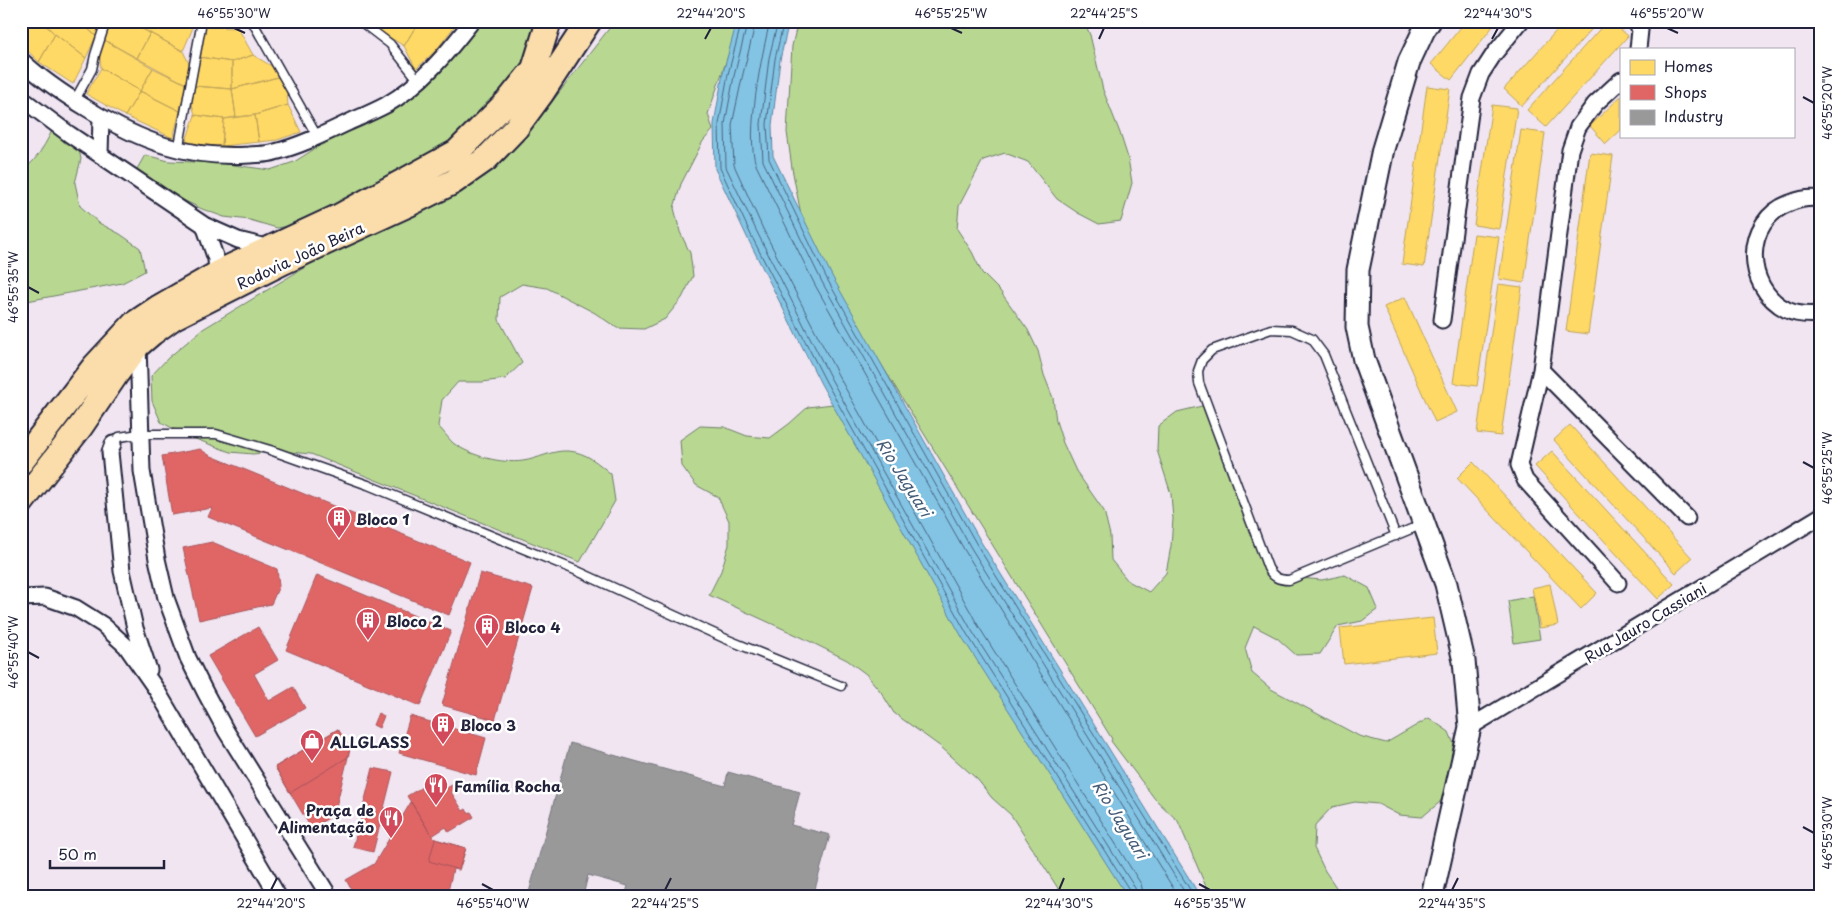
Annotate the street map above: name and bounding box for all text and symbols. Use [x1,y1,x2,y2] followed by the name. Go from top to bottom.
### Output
[197,4,271,22] text: 46°55'30"W
[676,4,746,22] text: 22°44'20"S
[915,4,988,22] text: 46°55'25"W
[1070,4,1138,22] text: 22°44'25"S
[1464,4,1532,22] text: 22°44'30"S
[1630,4,1704,22] text: 46°55'20"W
[1620,48,1794,138] legend
[1664,54,1713,77] text: Homes
[1818,66,1836,140] text: 46°55'20"W
[1664,80,1707,103] text: Shops
[1664,104,1723,127] text: Industry
[232,215,368,295] street label: Rodovia João Beira
[4,250,22,323] text: 46°55'35"W
[1818,431,1836,504] text: 46°55'25"W
[871,433,940,523] water label: Rio Jaguari
[326,505,352,539] building icon: Bloco 1
[356,507,409,530] place label: Bloco 1
[1579,576,1711,668] street label: Rua Jauro Cassiani
[355,607,381,641] building icon: Bloco 2
[386,609,443,632] place label: Bloco 2
[474,613,500,647] building icon: Bloco 4
[4,615,22,688] text: 46°55'40"W
[504,615,561,638] place label: Bloco 4
[430,711,456,745] building icon: Bloco 3
[460,713,516,736] place label: Bloco 3
[299,728,325,762] shop icon: ALLGLASS
[329,730,409,753] place label: ALLGLASS
[423,772,449,806] restaurant icon: Família Rocha
[454,774,561,797] place label: Família Rocha
[1087,775,1156,865] water label: Rio Jaguari
[1818,796,1836,870] text: 46°55'30"W
[277,798,374,838] place label: Praça de Alimentação
[378,805,404,839] restaurant icon: Praça de Alimentação
[50,837,164,869] scale bar
[58,842,97,865] text: 50 m
[236,894,306,912] text: 22°44'20"S
[457,894,530,912] text: 46°55'40"W
[631,894,699,912] text: 22°44'25"S
[1025,894,1093,912] text: 22°44'30"S
[1174,894,1247,912] text: 46°55'35"W
[1418,894,1486,912] text: 22°44'35"S

